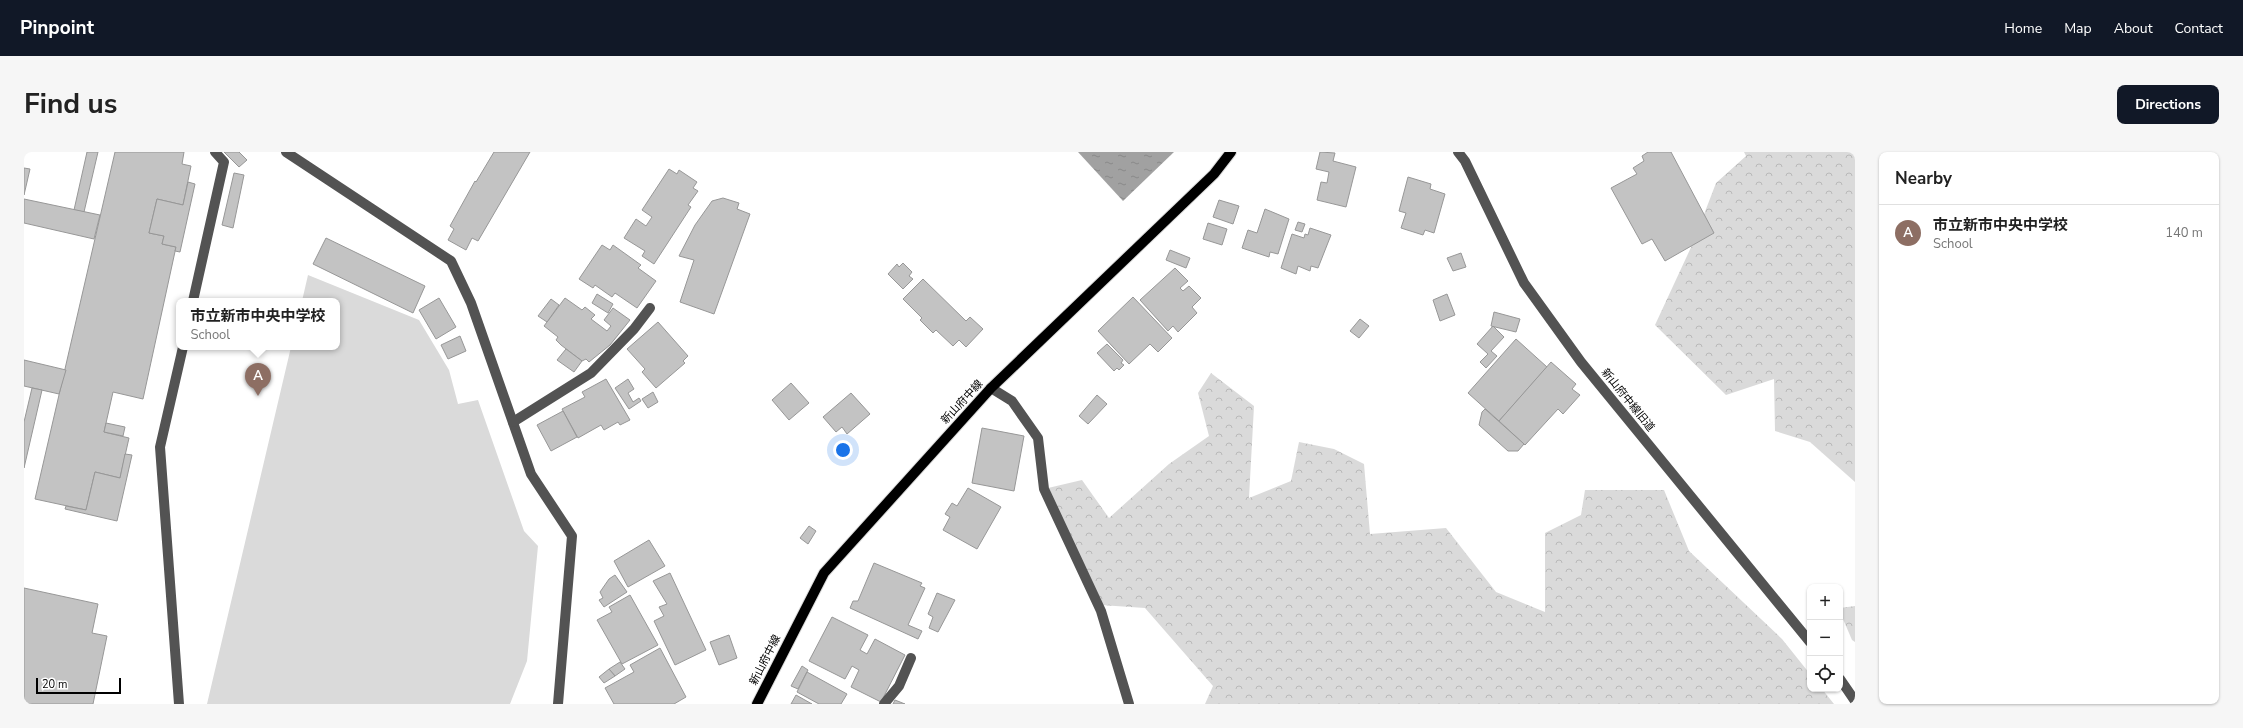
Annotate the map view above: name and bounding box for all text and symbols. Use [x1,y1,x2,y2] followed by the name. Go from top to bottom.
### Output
[20,15,94,41] text: Pinpoint
[2004,19,2042,38] text: Home
[2064,19,2092,38] text: Map
[2114,19,2153,38] text: About
[2175,19,2223,38] text: Contact
[24,85,118,123] text: Find us
[2117,85,2219,124] button: Directions
[1895,167,1952,190] text: Nearby
[1933,215,2068,235] text: 市立新市中央中学校
[1903,224,1913,242] text: A
[2165,224,2203,242] text: 140 m
[1933,235,1973,253] text: School
[176,298,340,350] popup
[190,306,326,326] text: 市立新市中央中学校
[190,326,230,344] text: School
[245,363,271,396] pin: A
[1598,365,1658,435] street label: 新山府中線旧道
[938,377,986,427] street label: 新山府中線
[833,440,853,460] your location
[1807,584,1843,692] map controls
[1807,584,1843,620] button: +
[1807,620,1843,656] button: −
[746,632,784,688] street label: 新山府中線
[1807,656,1843,692] button: locate
[36,676,121,695] scale bar
[42,677,67,692] text: 20 m

